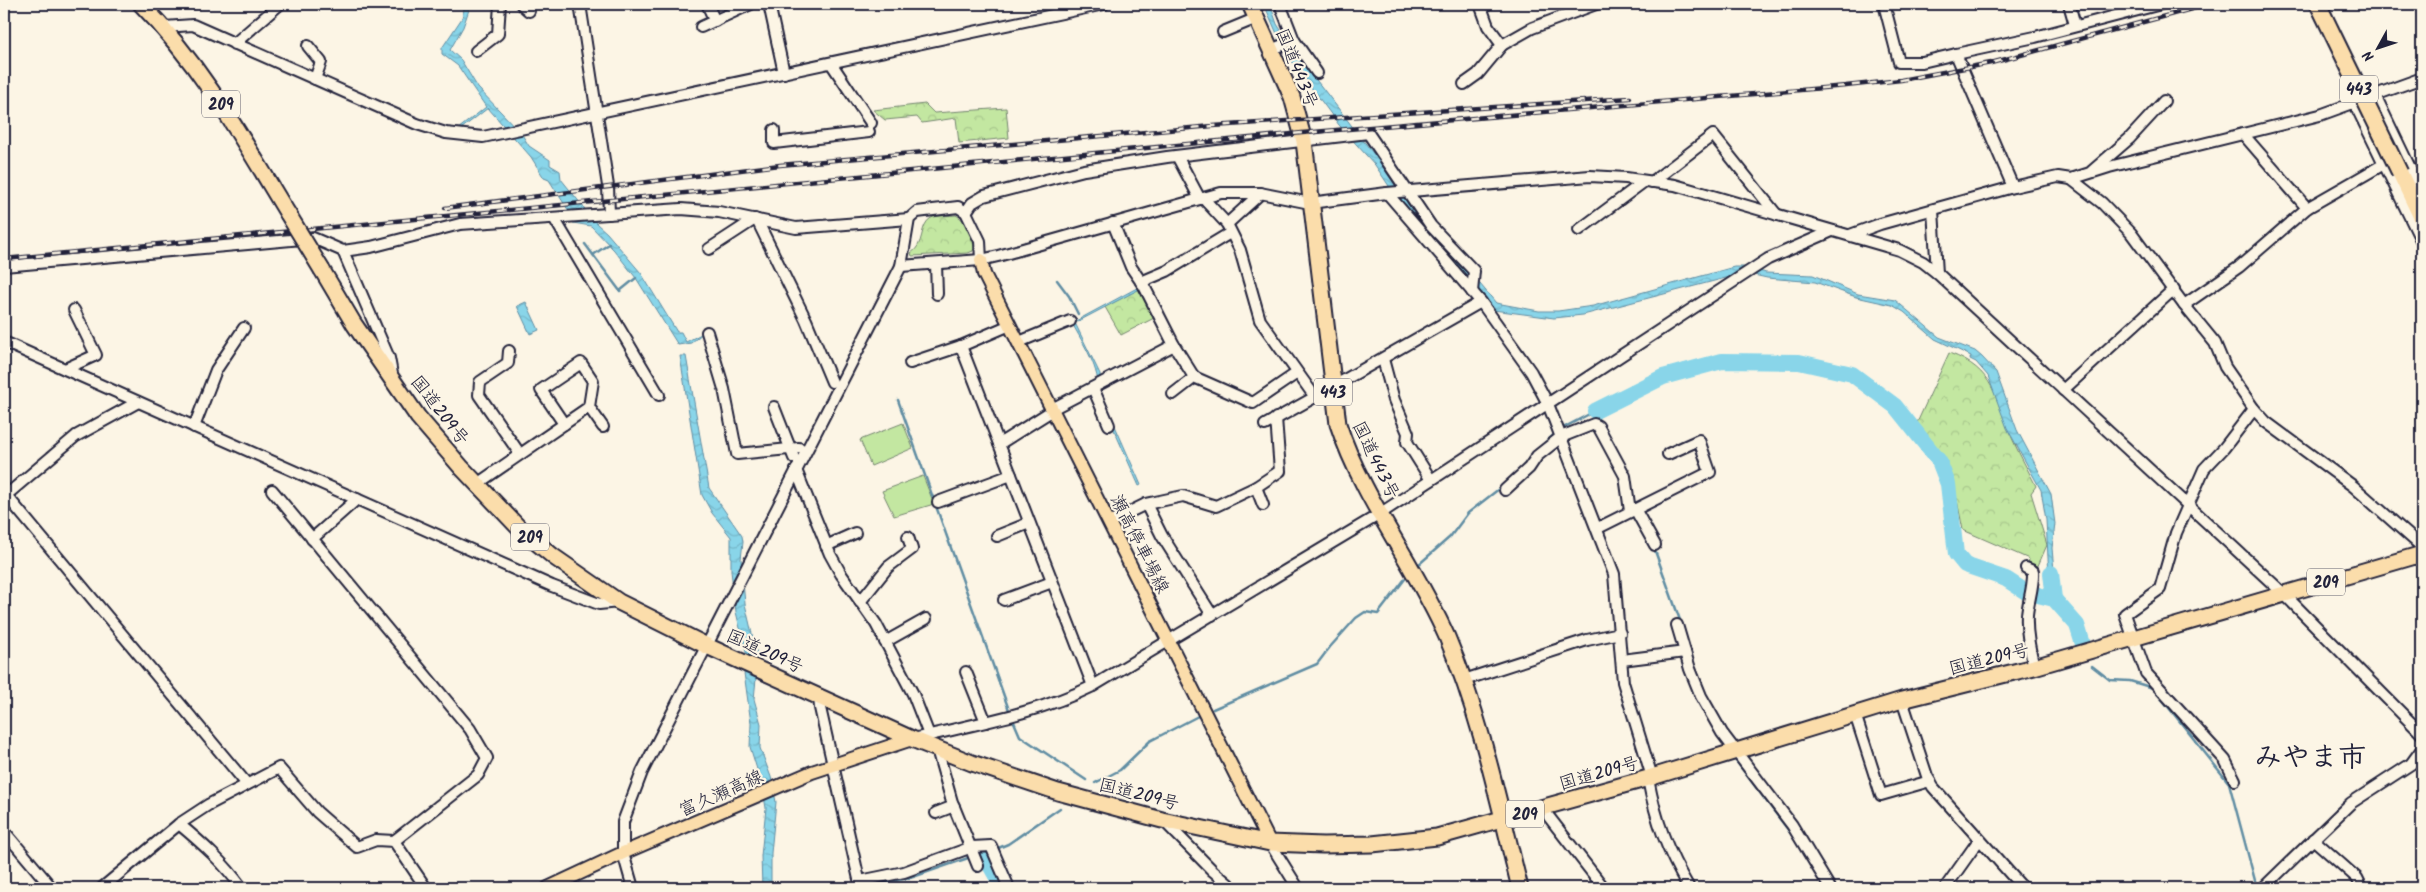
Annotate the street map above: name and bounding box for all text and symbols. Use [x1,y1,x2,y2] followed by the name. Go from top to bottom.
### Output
[2354,22,2404,72] north arrow
[1266,24,1325,113] street label: 国道443号
[2357,45,2380,66] text: N
[2340,76,2378,102] road number: 443
[202,90,240,118] road number: 209
[402,370,476,452] street label: 国道209号
[1314,378,1352,406] road number: 443
[1343,416,1406,505] street label: 国道443号
[1101,490,1176,599] street label: 瀬高停車場線
[511,524,549,550] road number: 209
[2307,568,2345,596] road number: 209
[721,622,808,682] street label: 国道209号
[1946,636,2033,684] street label: 国道209号
[2254,736,2366,781] district label: みやま市
[1556,749,1643,800] street label: 国道209号
[675,763,769,826] street label: 富久瀬高線
[1095,771,1182,819] street label: 国道209号
[1506,801,1544,828] road number: 209

